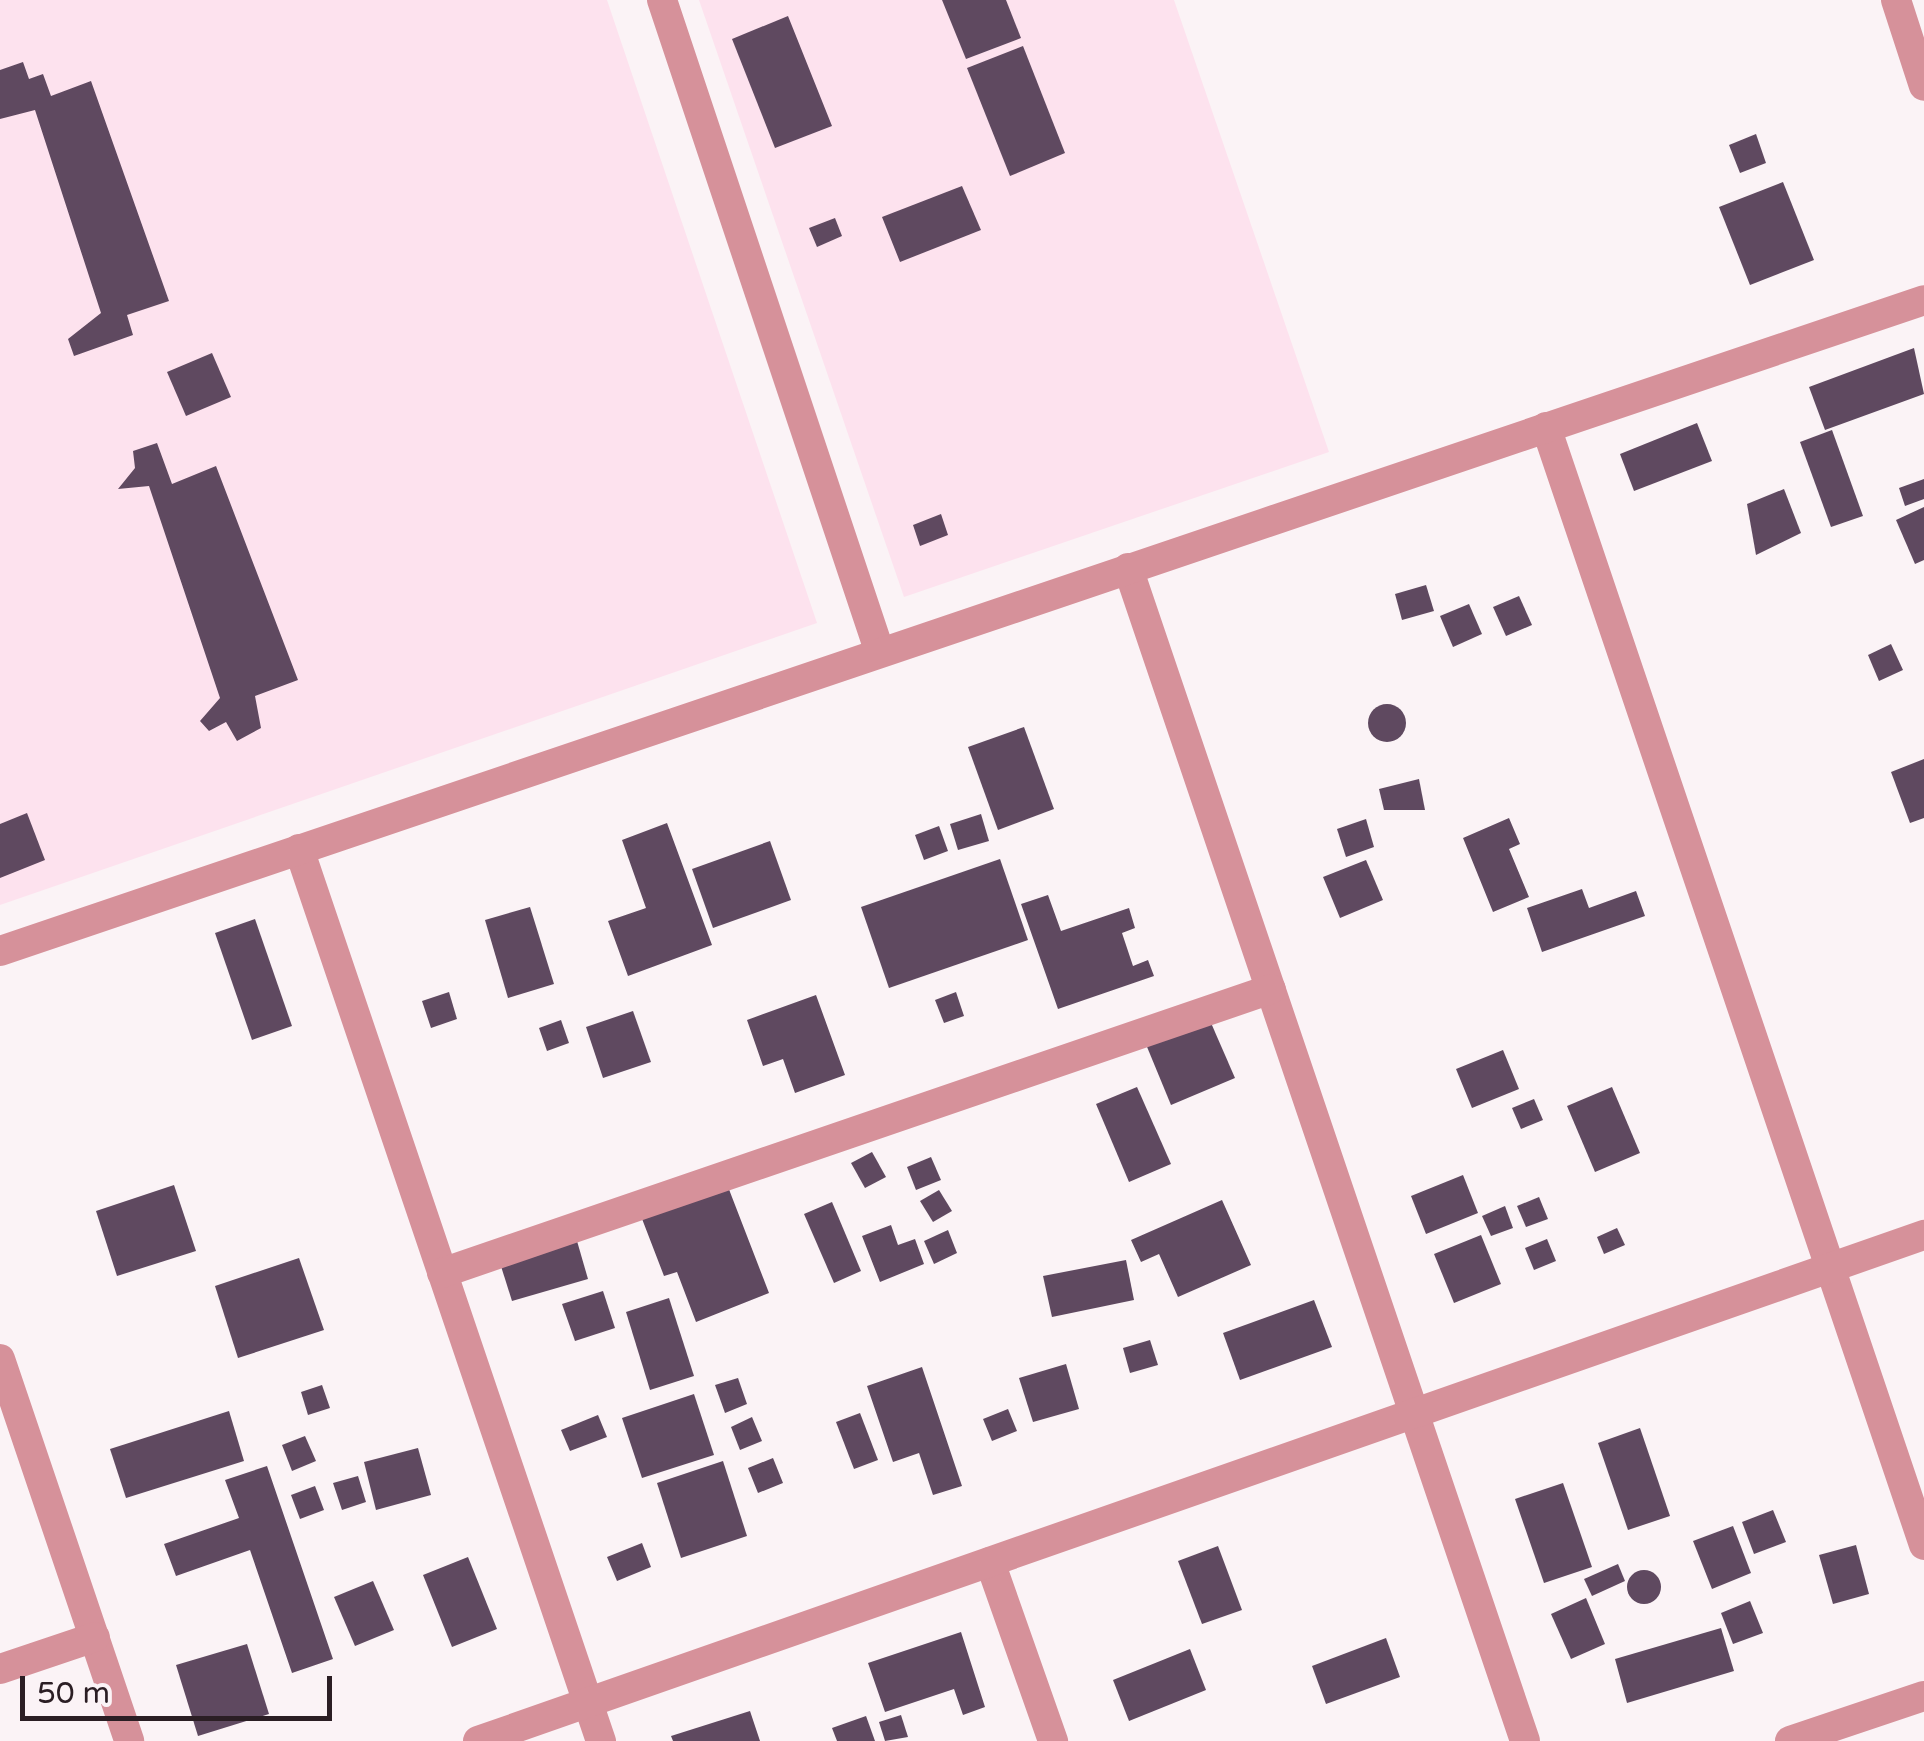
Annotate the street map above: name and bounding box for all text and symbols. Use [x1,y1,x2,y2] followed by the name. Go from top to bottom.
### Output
[25,1656,338,1718] scale bar
[37,1675,110,1712] text: 50 m

